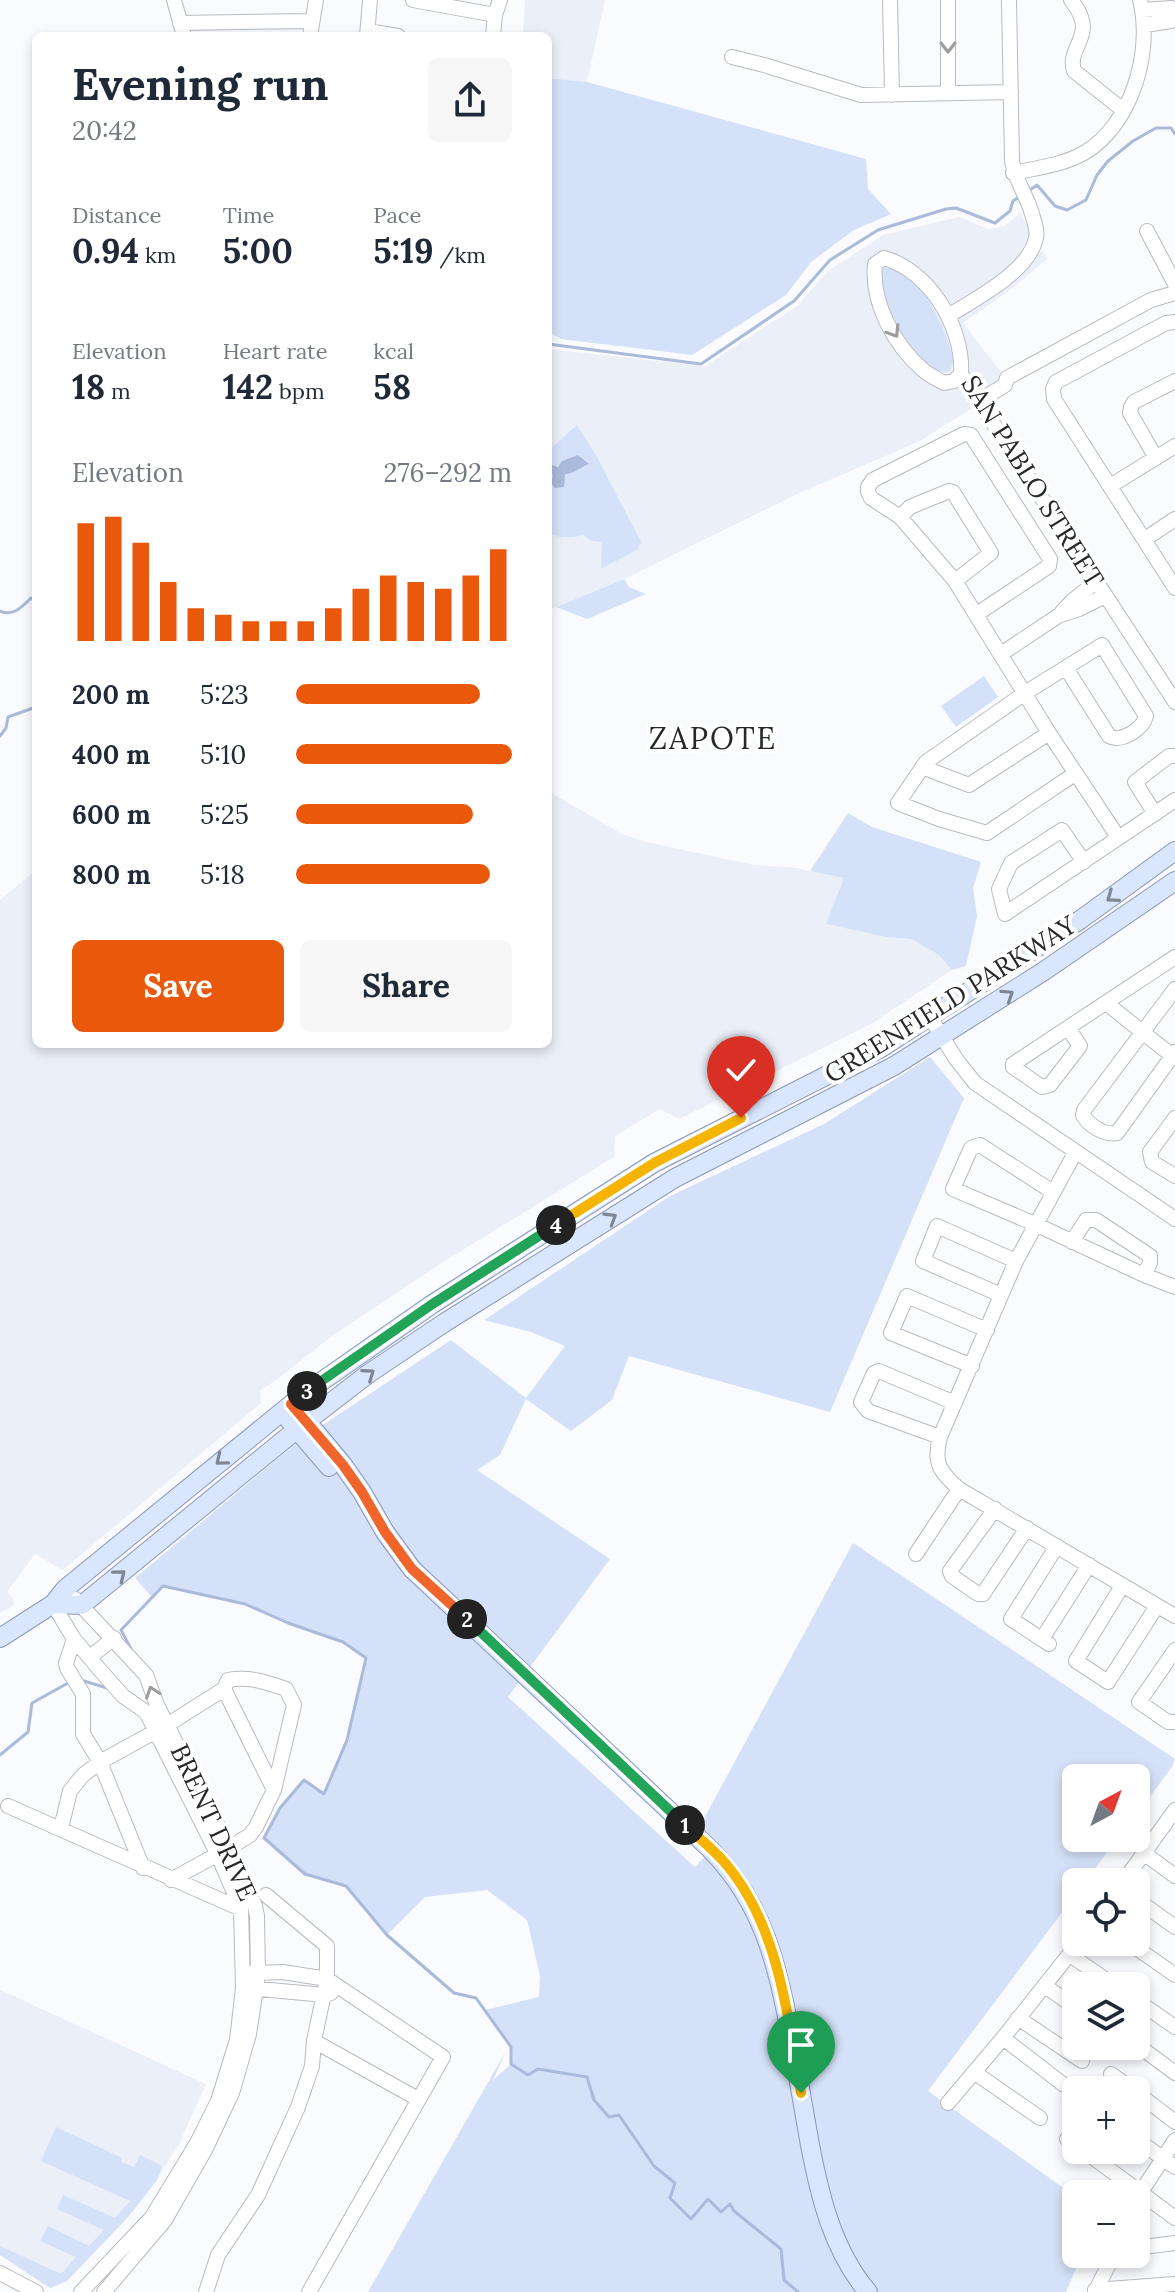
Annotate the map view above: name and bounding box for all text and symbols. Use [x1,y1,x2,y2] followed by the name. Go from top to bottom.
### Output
[939,41,957,54] one-way arrow
[72,56,329,112] text: Evening run
[428,58,512,142] button: share
[72,114,137,147] text: 20:42
[72,201,162,229] text: Distance
[223,201,275,229] text: Time
[373,201,421,229] text: Pace
[72,229,139,272] text: 0.94
[223,229,293,272] text: 5:00
[373,229,434,272] text: 5:19
[139,241,176,269] text: km
[434,241,486,269] text: /km
[884,324,899,338] one-way arrow
[72,337,167,365] text: Elevation
[223,337,328,365] text: Heart rate
[373,337,414,365] text: kcal
[72,365,105,408] text: 18
[223,365,273,408] text: 142
[373,365,411,408] text: 58
[955,369,1112,593] street label: SAN PABLO STREET
[105,377,131,405] text: m
[273,377,325,405] text: bpm
[72,456,184,489] text: Elevation
[383,456,512,489] text: 276–292 m
[72,678,150,711] text: 200 m
[200,678,249,711] text: 5:23
[649,719,777,757] district label: ZAPOTE
[72,738,150,771] text: 400 m
[200,738,246,771] text: 5:10
[72,798,151,831] text: 600 m
[200,798,249,831] text: 5:25
[72,858,151,891] text: 800 m
[200,858,245,891] text: 5:18
[1106,887,1121,902] one-way arrow
[818,908,1082,1090] street label: GREENFIELD PARKWAY
[72,940,284,1032] button: Save
[300,940,512,1032] button: Share
[999,989,1014,1004] one-way arrow
[707,1036,775,1118] pin
[719,1048,763,1092] icon: check
[536,1205,576,1245] pin: 4
[550,1211,562,1239] text: 4
[602,1212,617,1227] one-way arrow
[360,1369,375,1384] one-way arrow
[287,1371,327,1411] pin: 3
[301,1377,313,1405] text: 3
[215,1451,230,1465] one-way arrow
[111,1570,126,1584] one-way arrow
[447,1599,487,1639] pin: 2
[461,1605,473,1633] text: 2
[146,1686,162,1700] one-way arrow
[163,1738,265,1906] street label: BRENT DRIVE
[1062,1764,1150,1852] north arrow
[1062,1764,1150,2268] map controls
[665,1805,705,1845] pin: 1
[681,1811,689,1839] text: 1
[1062,1868,1150,1956] button: locate
[1062,1972,1150,2060] button: layers
[767,2011,835,2093] pin
[779,2023,823,2067] icon: arrive
[1062,2076,1150,2164] button: +
[1062,2180,1150,2268] button: −

